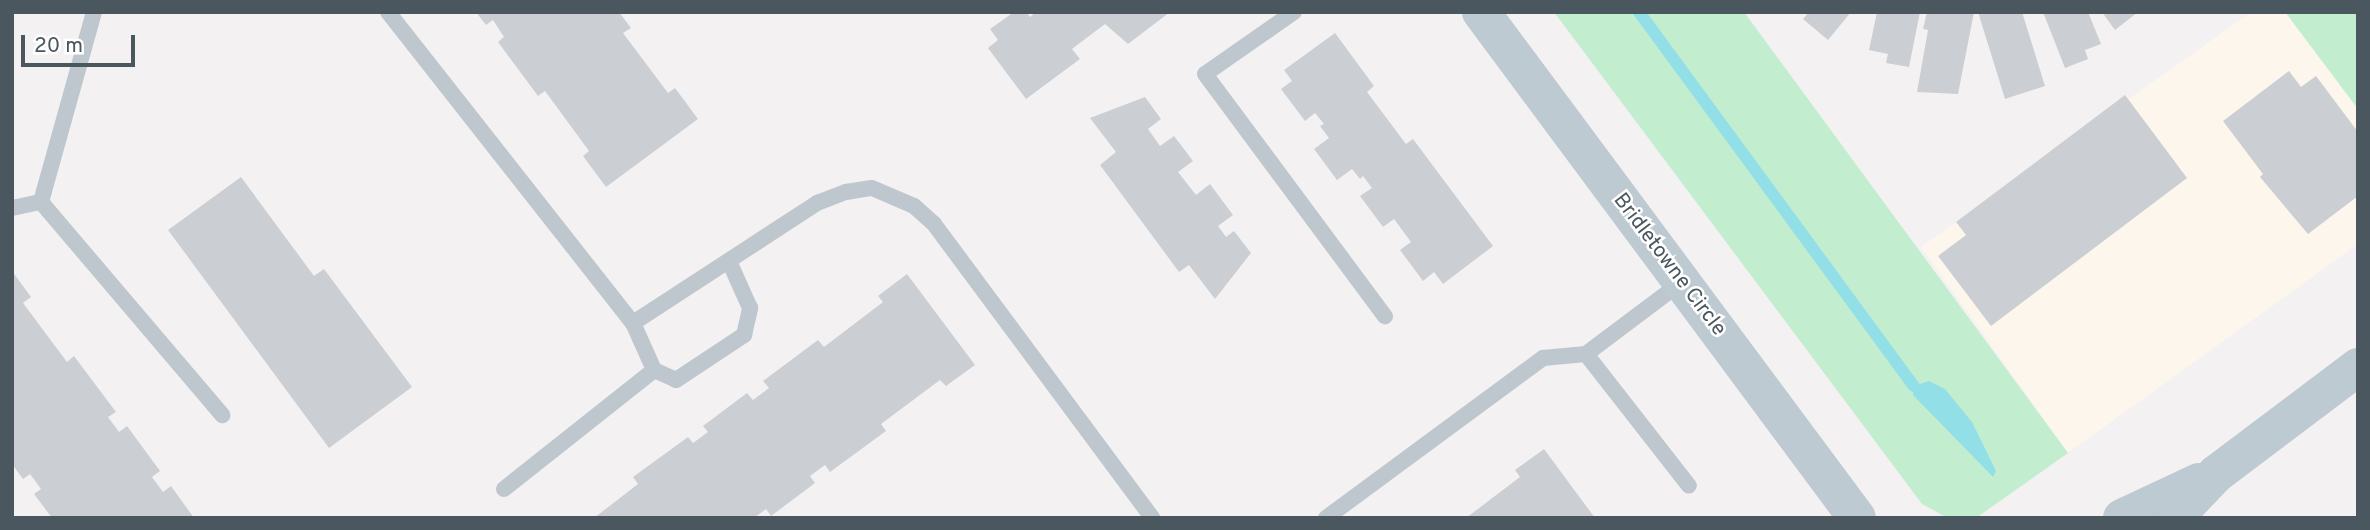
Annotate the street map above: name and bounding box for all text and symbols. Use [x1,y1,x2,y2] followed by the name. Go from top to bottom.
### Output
[24,21,138,65] scale bar
[34,33,83,60] text: 20 m
[1607,189,1731,341] street label: Bridletowne Circle

